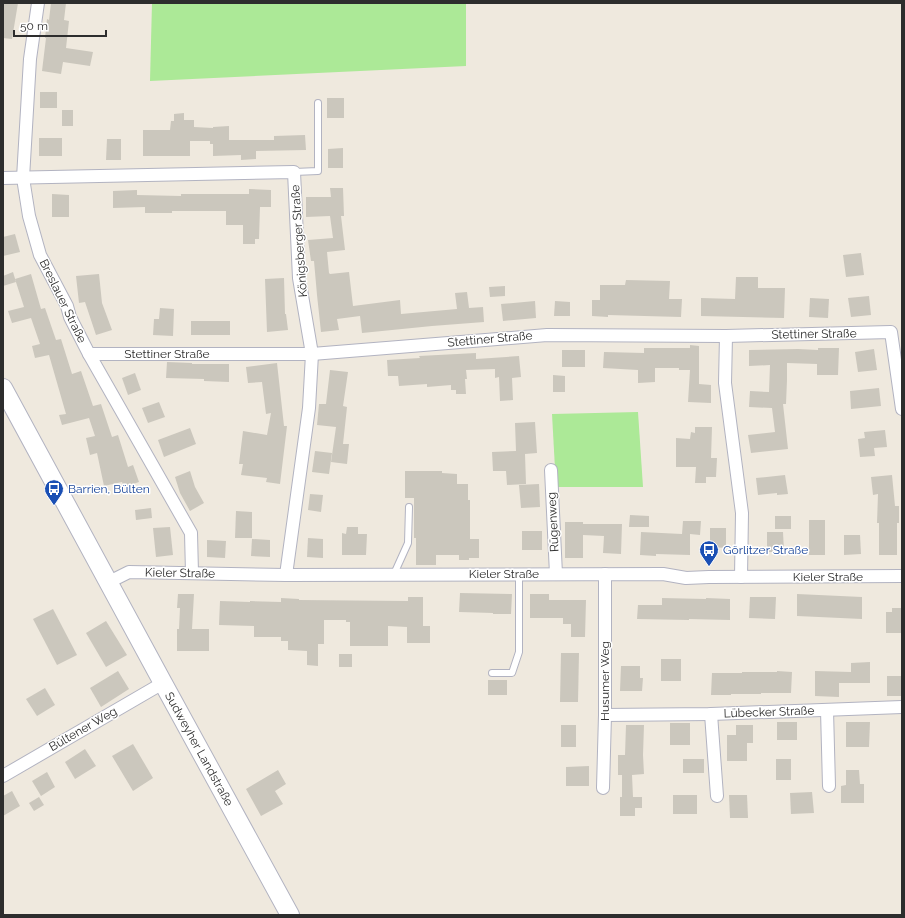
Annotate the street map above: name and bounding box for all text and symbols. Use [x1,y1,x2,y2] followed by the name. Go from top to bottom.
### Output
[14,12,106,38] scale bar
[20,19,48,33] text: 50 m
[288,184,310,298] street label: Königsberger Straße
[37,257,89,345] street label: Breslauer Straße
[771,326,857,342] street label: Stettiner Straße
[447,328,533,350] street label: Stettiner Straße
[124,347,210,361] street label: Stettiner Straße
[43,478,65,506] bus stop icon: Barrien, Bülten
[68,482,150,496] place label: Barrien, Bülten
[544,492,562,552] street label: Rügenweg
[698,539,720,567] bus stop icon: Görlitzer Straße
[723,543,808,557] place label: Görlitzer Straße
[145,565,215,581] street label: Kieler Straße
[469,567,539,581] street label: Kieler Straße
[793,570,863,584] street label: Kieler Straße
[598,641,612,721] street label: Husumer Weg
[162,690,236,808] street label: Sudweyher Landstraße
[723,703,815,721] street label: Lübecker Straße
[47,704,119,754] street label: Bültener Weg

